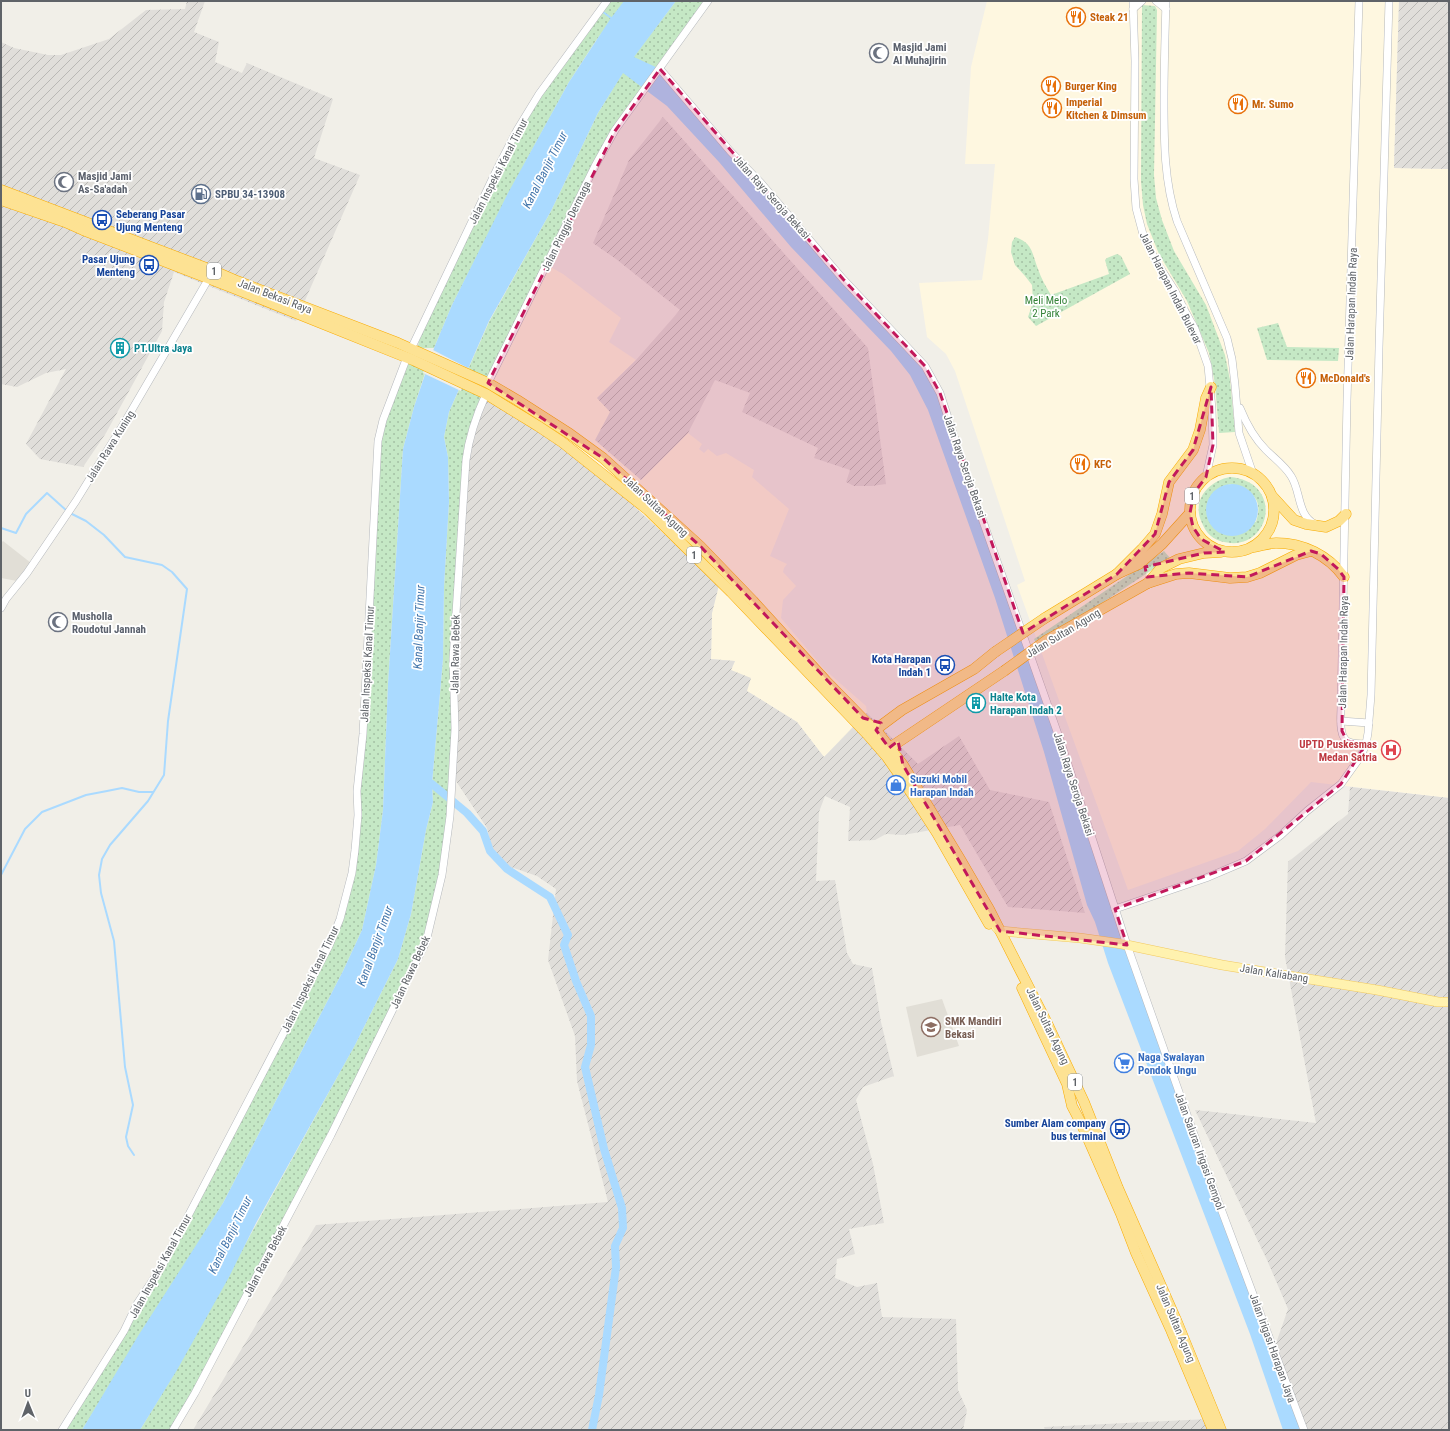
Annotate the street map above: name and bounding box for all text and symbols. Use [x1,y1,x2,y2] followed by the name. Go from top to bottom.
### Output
[1065,6,1087,28] restaurant icon: Steak 21
[1090,11,1129,24] place label: Steak 21
[893,41,947,67] place label: Masjid Jami Al Muhajirin
[868,42,890,64] mosque icon: Masjid Jami Al Muhajirin
[1040,75,1062,97] restaurant icon: Burger King
[1065,80,1117,93] place label: Burger King
[1227,93,1249,115] restaurant icon: Mr. Sumo
[1066,96,1147,122] place label: Imperial Kitchen & Dimsum
[1041,97,1063,119] restaurant icon: Imperial Kitchen & Dimsum
[1252,98,1294,111] place label: Mr. Sumo
[466,116,531,226] street label: Jalan Inspeksi Kanal Timur
[520,129,571,211] water label: Kanal Banjir Timur
[731,153,813,242] street label: Jalan Raya Seroja Bekasi
[78,170,132,196] place label: Masjid Jami As-Sa'adah
[53,171,75,193] mosque icon: Masjid Jami As-Sa'adah
[539,179,594,273] street label: Jalan Pinggir Dermaga
[190,183,212,205] fuel station icon: SPBU 34-13908
[215,188,285,201] place label: SPBU 34-13908
[116,208,186,234] place label: Seberang Pasar Ujung Menteng
[91,209,113,231] bus stop icon: Seberang Pasar Ujung Menteng
[1137,230,1205,347] street label: Jalan Harapan Indah Bulevar
[1343,247,1360,361] street label: Jalan Harapan Indah Raya
[82,253,135,279] place label: Pasar Ujung Menteng
[138,254,160,276] bus stop icon: Pasar Ujung Menteng
[207,263,221,279] road number: 1
[236,276,314,317] street label: Jalan Bekasi Raya
[1025,294,1068,320] park label: Meli Melo 2 Park
[109,337,131,359] building icon: PT.Ultra Jaya
[134,342,192,355] place label: PT.Ultra Jaya
[1295,367,1317,389] restaurant icon: McDonald's
[1320,372,1370,385] place label: McDonald's
[83,408,138,485] street label: Jalan Rawa Kuning
[941,413,988,520] street label: Jalan Raya Seroja Bekasi
[1069,453,1091,475] restaurant icon: KFC
[1094,458,1112,471] place label: KFC
[621,473,691,540] street label: Jalan Sultan Agung
[1185,488,1199,504] road number: 1
[687,547,701,563] road number: 1
[411,584,427,669] water label: Kanal Banjir Timur
[1336,596,1351,708] street label: Jalan Harapan Indah Raya
[358,605,377,723] street label: Jalan Inspeksi Kanal Timur
[1024,606,1103,661] street label: Jalan Sultan Agung
[72,610,146,636] place label: Musholla Roudotul Jannah
[47,611,69,633] mosque icon: Musholla Roudotul Jannah
[448,614,463,694] street label: Jalan Rawa Bebek
[872,653,931,679] place label: Kota Harapan Indah 1
[934,654,956,676] bus stop icon: Kota Harapan Indah 1
[990,691,1062,717] place label: Halte Kota Harapan Indah 2
[965,692,987,714] building icon: Halte Kota Harapan Indah 2
[1051,731,1096,838] street label: Jalan Raya Seroja Bekasi
[1299,738,1377,764] place label: UPTD Puskesmas Medan Satria
[1380,739,1402,761] hospital icon: UPTD Puskesmas Medan Satria
[910,773,974,799] place label: Suzuki Mobil Harapan Indah
[885,774,907,796] shop icon: Suzuki Mobil Harapan Indah
[354,904,396,988] water label: Kanal Banjir Timur
[279,923,342,1035] street label: Jalan Inspeksi Kanal Timur
[388,934,433,1011] street label: Jalan Rawa Bebek
[1239,962,1309,985] street label: Jalan Kaliabang
[1023,986,1072,1067] street label: Jalan Sultan Agung
[945,1015,1002,1041] place label: SMK Mandiri Bekasi
[920,1016,942,1038] school or university icon: SMK Mandiri Bekasi
[1138,1051,1205,1077] place label: Naga Swalayan Pondok Ungu
[1113,1052,1135,1074] supermarket icon: Naga Swalayan Pondok Ungu
[1068,1074,1082,1090] road number: 1
[1172,1091,1227,1212] street label: Jalan Saluran Irigasi Gempol
[1005,1117,1106,1143] place label: Sumber Alam company bus terminal
[1109,1118,1131,1140] bus stop icon: Sumber Alam company bus terminal
[205,1194,255,1276] water label: Kanal Banjir Timur
[126,1211,195,1320] street label: Jalan Inspeksi Kanal Timur
[241,1223,290,1299] street label: Jalan Rawa Bebek
[1153,1282,1198,1364] street label: Jalan Sultan Agung
[1247,1292,1298,1404] street label: Jalan Irigasi Harapan Jaya
[8,1383,48,1423] north arrow
[25,1387,31,1400] text: U

